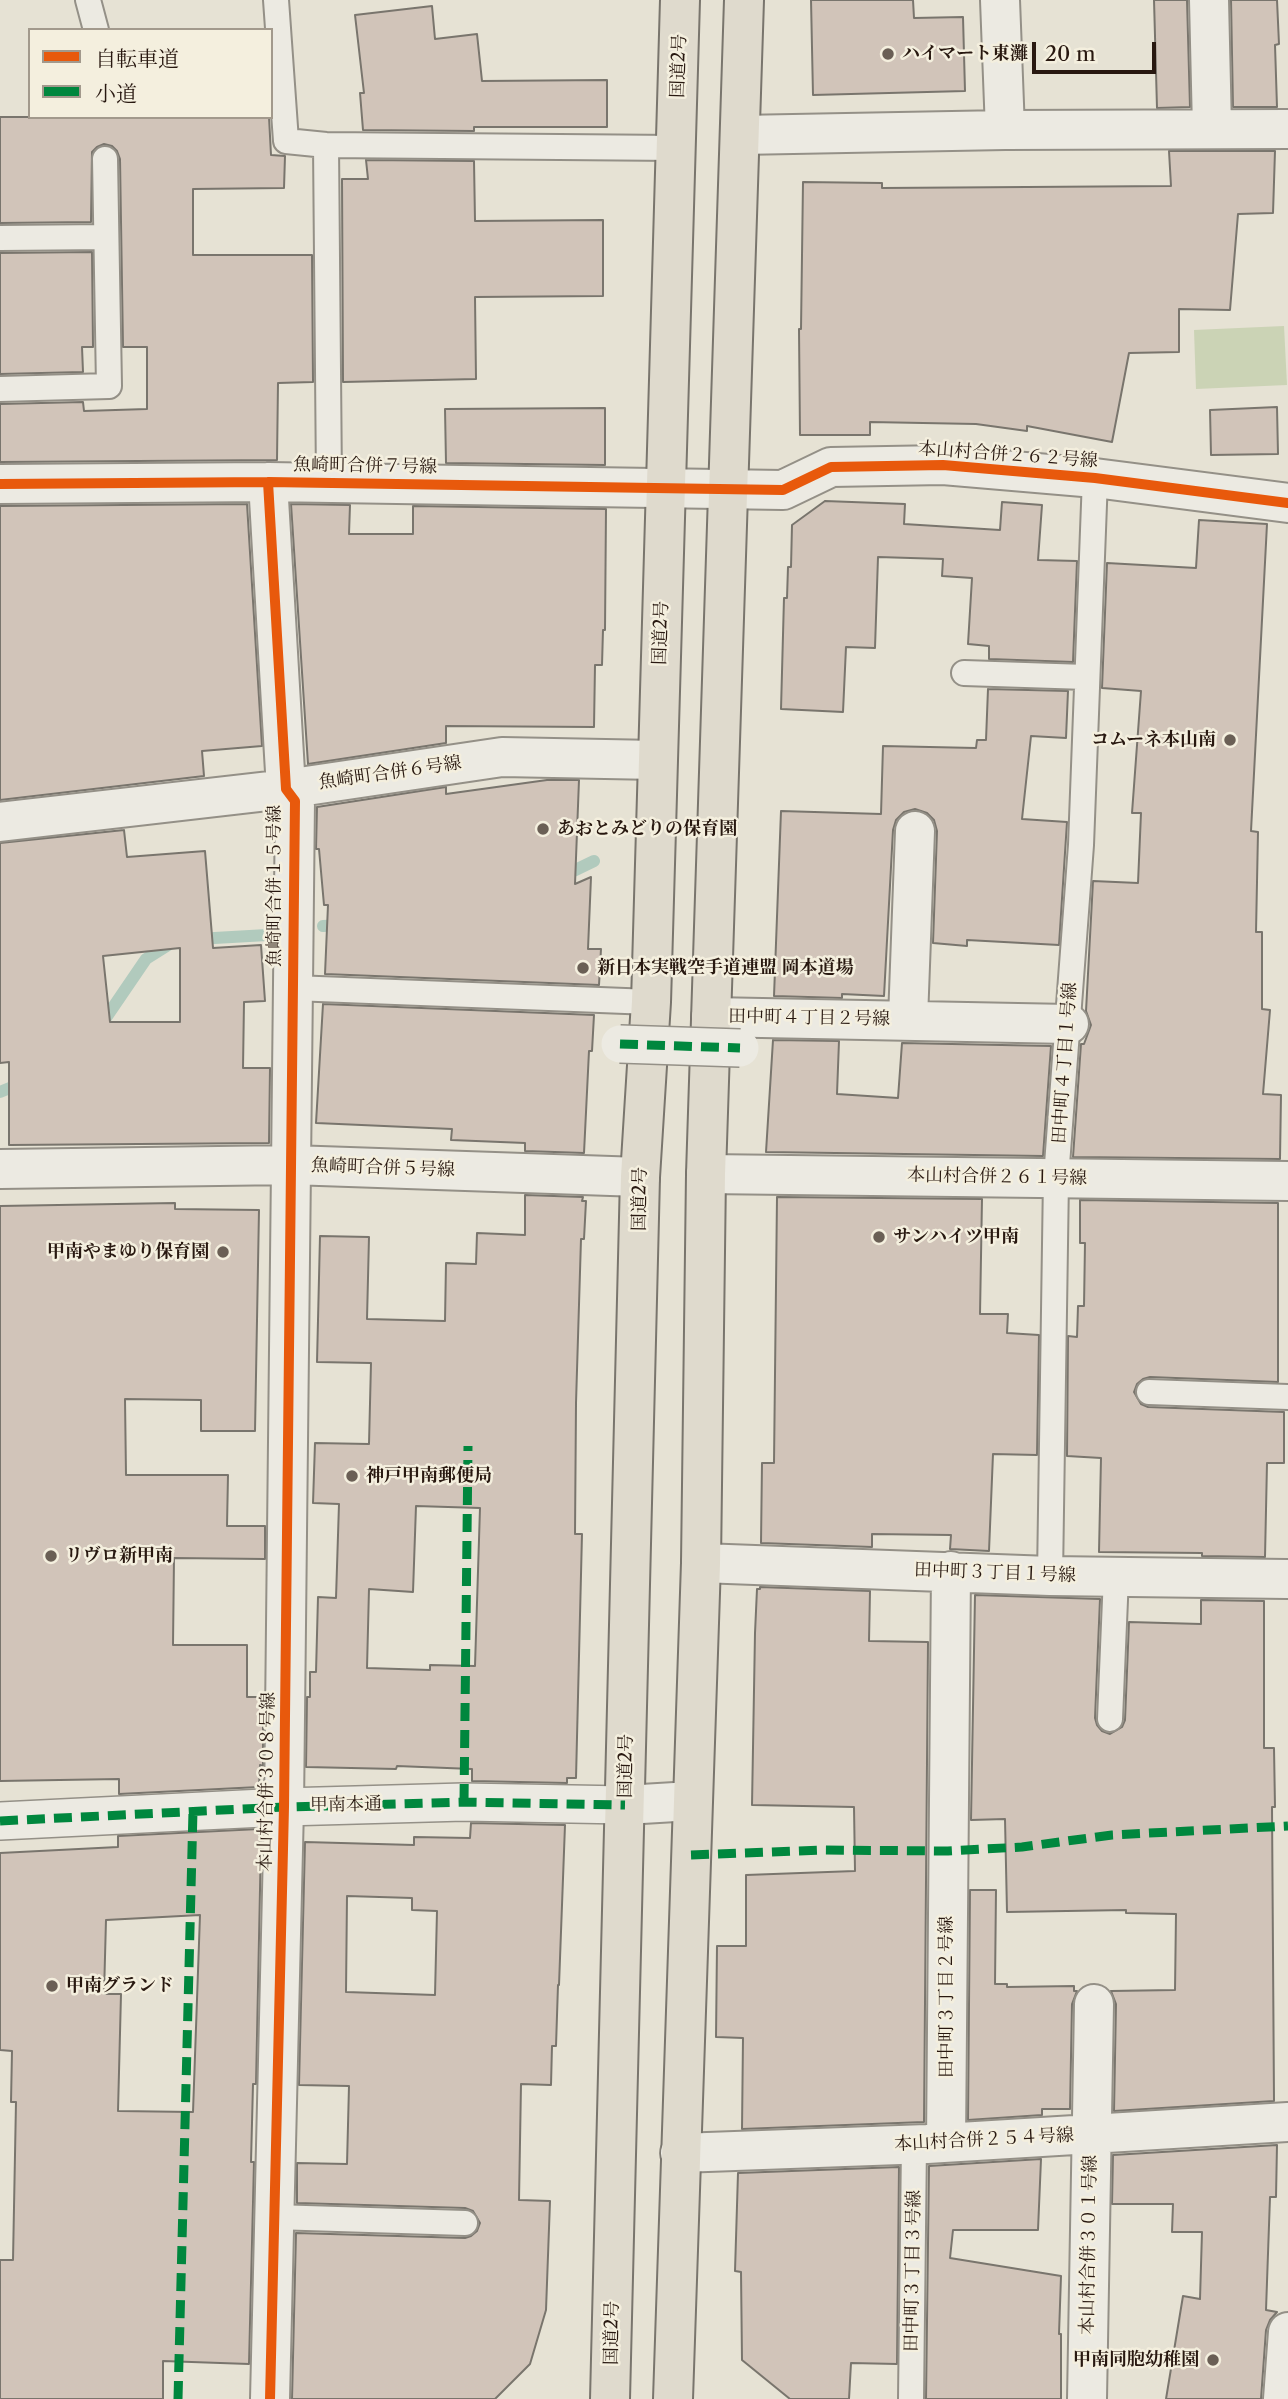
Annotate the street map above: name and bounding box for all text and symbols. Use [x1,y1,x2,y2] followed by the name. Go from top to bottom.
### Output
[28,28,273,119] legend
[1036,28,1160,72] scale bar
[667,33,691,99] street label: 国道2号
[1045,41,1096,66] text: 20 m
[902,43,1028,65] place label: ハイマート東灘
[95,46,179,71] text: 自転車道
[880,46,896,62] marker: ハイマート東灘
[95,81,137,106] text: 小道
[917,438,1099,472] street label: 本山村合併２６２号線
[293,454,437,478] street label: 魚崎町合併７号線
[649,600,673,666] street label: 国道2号
[1091,729,1216,751] place label: コムーネ本山南
[1222,732,1238,748] marker: コムーネ本山南
[317,752,463,794] street label: 魚崎町合併６号線
[264,805,286,967] street label: 魚崎町合併１５号線
[557,818,737,840] place label: あおとみどりの保育園
[535,821,551,837] marker: あおとみどりの保育園
[597,957,854,979] place label: 新日本実戦空手道連盟 岡本道場
[575,960,591,976] marker: 新日本実戦空手道連盟 岡本道場
[1049,981,1081,1145] street label: 田中町４丁目１号線
[728,1006,890,1030] street label: 田中町４丁目２号線
[311,1155,455,1181] street label: 魚崎町合併５号線
[907,1165,1087,1189] street label: 本山村合併２６１号線
[629,1167,651,1231] street label: 国道2号
[893,1226,1019,1248] place label: サンハイツ甲南
[871,1229,887,1245] marker: サンハイツ甲南
[47,1241,209,1263] place label: 甲南やまゆり保育園
[215,1244,231,1260] marker: 甲南やまゆり保育園
[366,1465,492,1487] place label: 神戸甲南郵便局
[344,1468,360,1484] marker: 神戸甲南郵便局
[65,1545,173,1567] place label: リヴロ新甲南
[43,1548,59,1564] marker: リヴロ新甲南
[914,1559,1076,1587] street label: 田中町３丁目１号線
[255,1692,279,1872] street label: 本山村合併３０８号線
[615,1734,637,1798] street label: 国道2号
[310,1794,382,1816] street label: 甲南本通
[936,1916,958,2078] street label: 田中町３丁目２号線
[66,1975,174,1997] place label: 甲南グランド
[44,1978,60,1994] marker: 甲南グランド
[894,2125,1074,2155] street label: 本山村合併２５４号線
[1077,2155,1101,2335] street label: 本山村合併３０１号線
[901,2190,925,2352] street label: 田中町３丁目３号線
[601,2301,623,2365] street label: 国道2号
[1073,2349,1199,2371] place label: 甲南同胞幼稚園
[1205,2352,1221,2368] marker: 甲南同胞幼稚園

